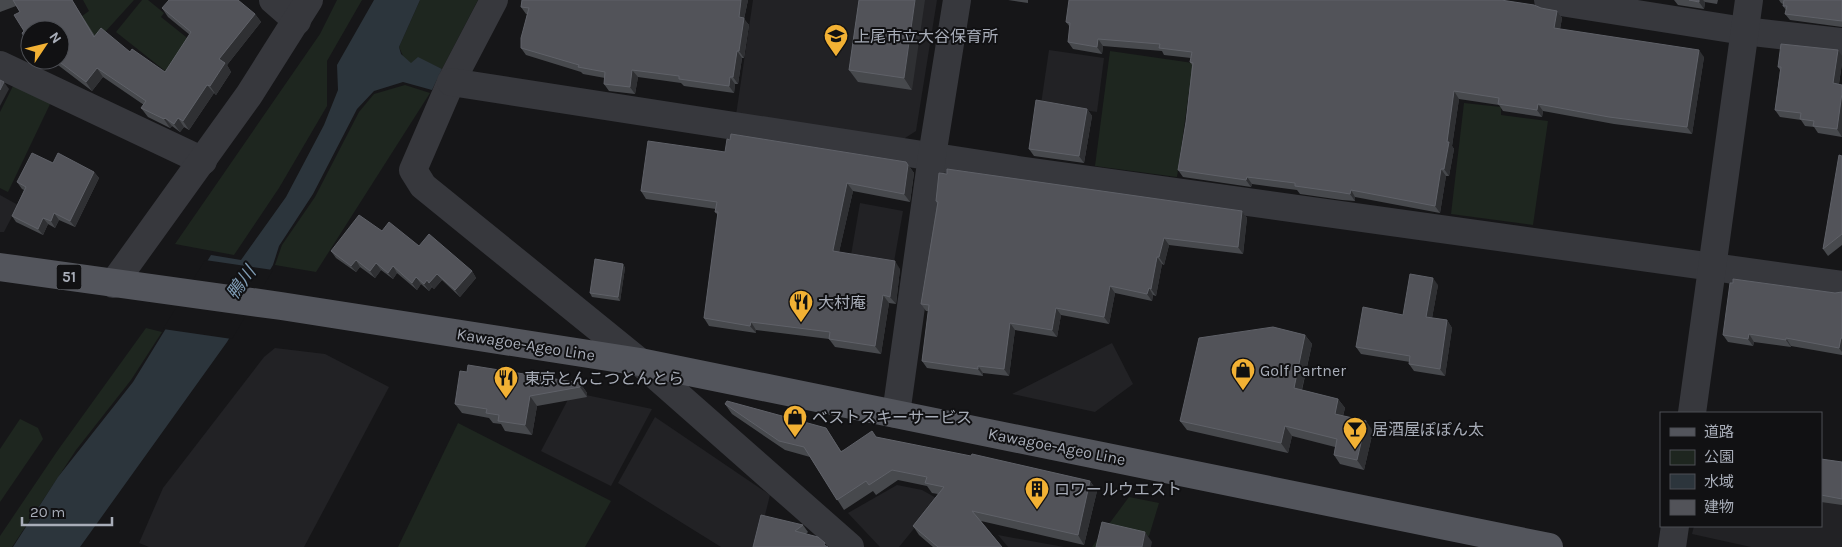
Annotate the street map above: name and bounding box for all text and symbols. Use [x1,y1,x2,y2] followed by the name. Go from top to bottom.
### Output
[20,20,70,70] north arrow
[823,23,849,57] school or university icon: 上尾市立大谷保育所
[854,27,998,46] place label: 上尾市立大谷保育所
[45,29,65,47] text: N
[222,260,262,304] water label: 鴨川
[56,264,82,290] road number: 51
[788,289,814,323] restaurant icon: 大村庵
[818,293,866,312] place label: 大村庵
[455,324,596,365] street label: Kawagoe-Ageo Line
[1230,357,1256,391] shop icon: Golf Partner
[1260,361,1346,380] place label: Golf Partner
[493,365,519,399] restaurant icon: 東京とんこつとんとら
[524,369,684,388] place label: 東京とんこつとんとら
[782,404,808,438] shop icon: ベストスキーサービス
[812,408,972,427] place label: ベストスキーサービス
[1660,412,1822,527] legend
[1342,416,1368,450] bar icon: 居酒屋ぽぽん太
[1372,420,1484,439] place label: 居酒屋ぽぽん太
[1704,423,1734,441] text: 道路
[987,424,1127,469] street label: Kawagoe-Ageo Line
[1704,448,1734,466] text: 公園
[1704,473,1734,491] text: 水域
[1024,476,1050,510] building icon: ロワールウエスト
[1054,480,1182,499] place label: ロワールウエスト
[22,494,112,526] scale bar
[1704,498,1734,516] text: 建物
[30,503,65,521] text: 20 m

